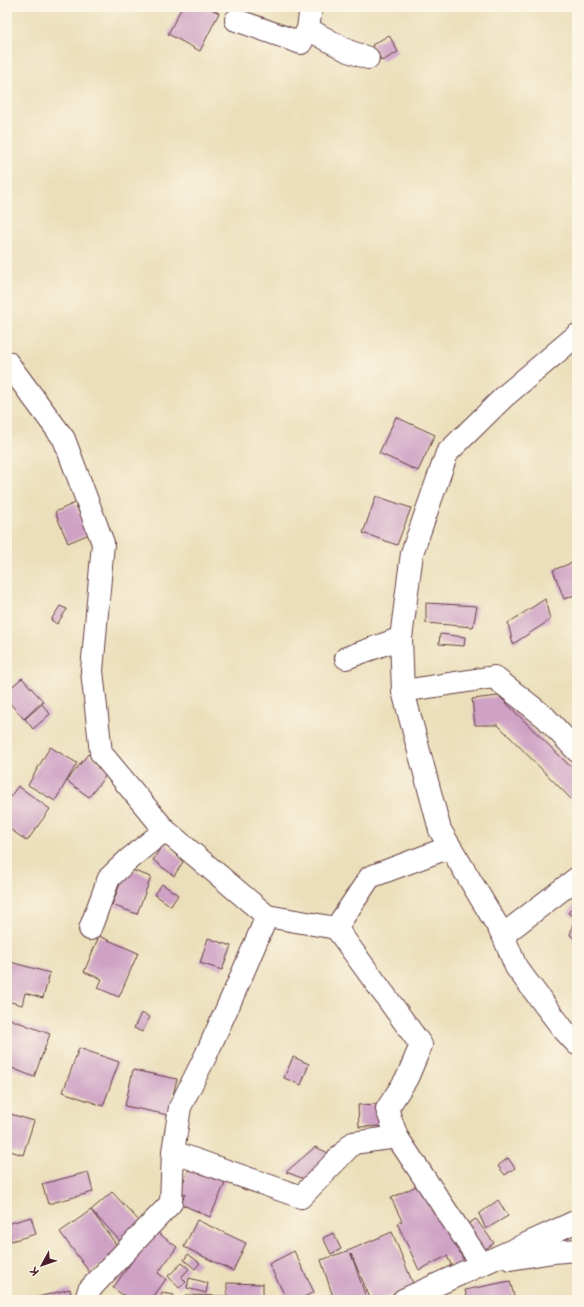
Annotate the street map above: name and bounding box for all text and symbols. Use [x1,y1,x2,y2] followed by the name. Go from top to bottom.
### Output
[22,1245,62,1285] north arrow
[27,1264,42,1278] text: K

